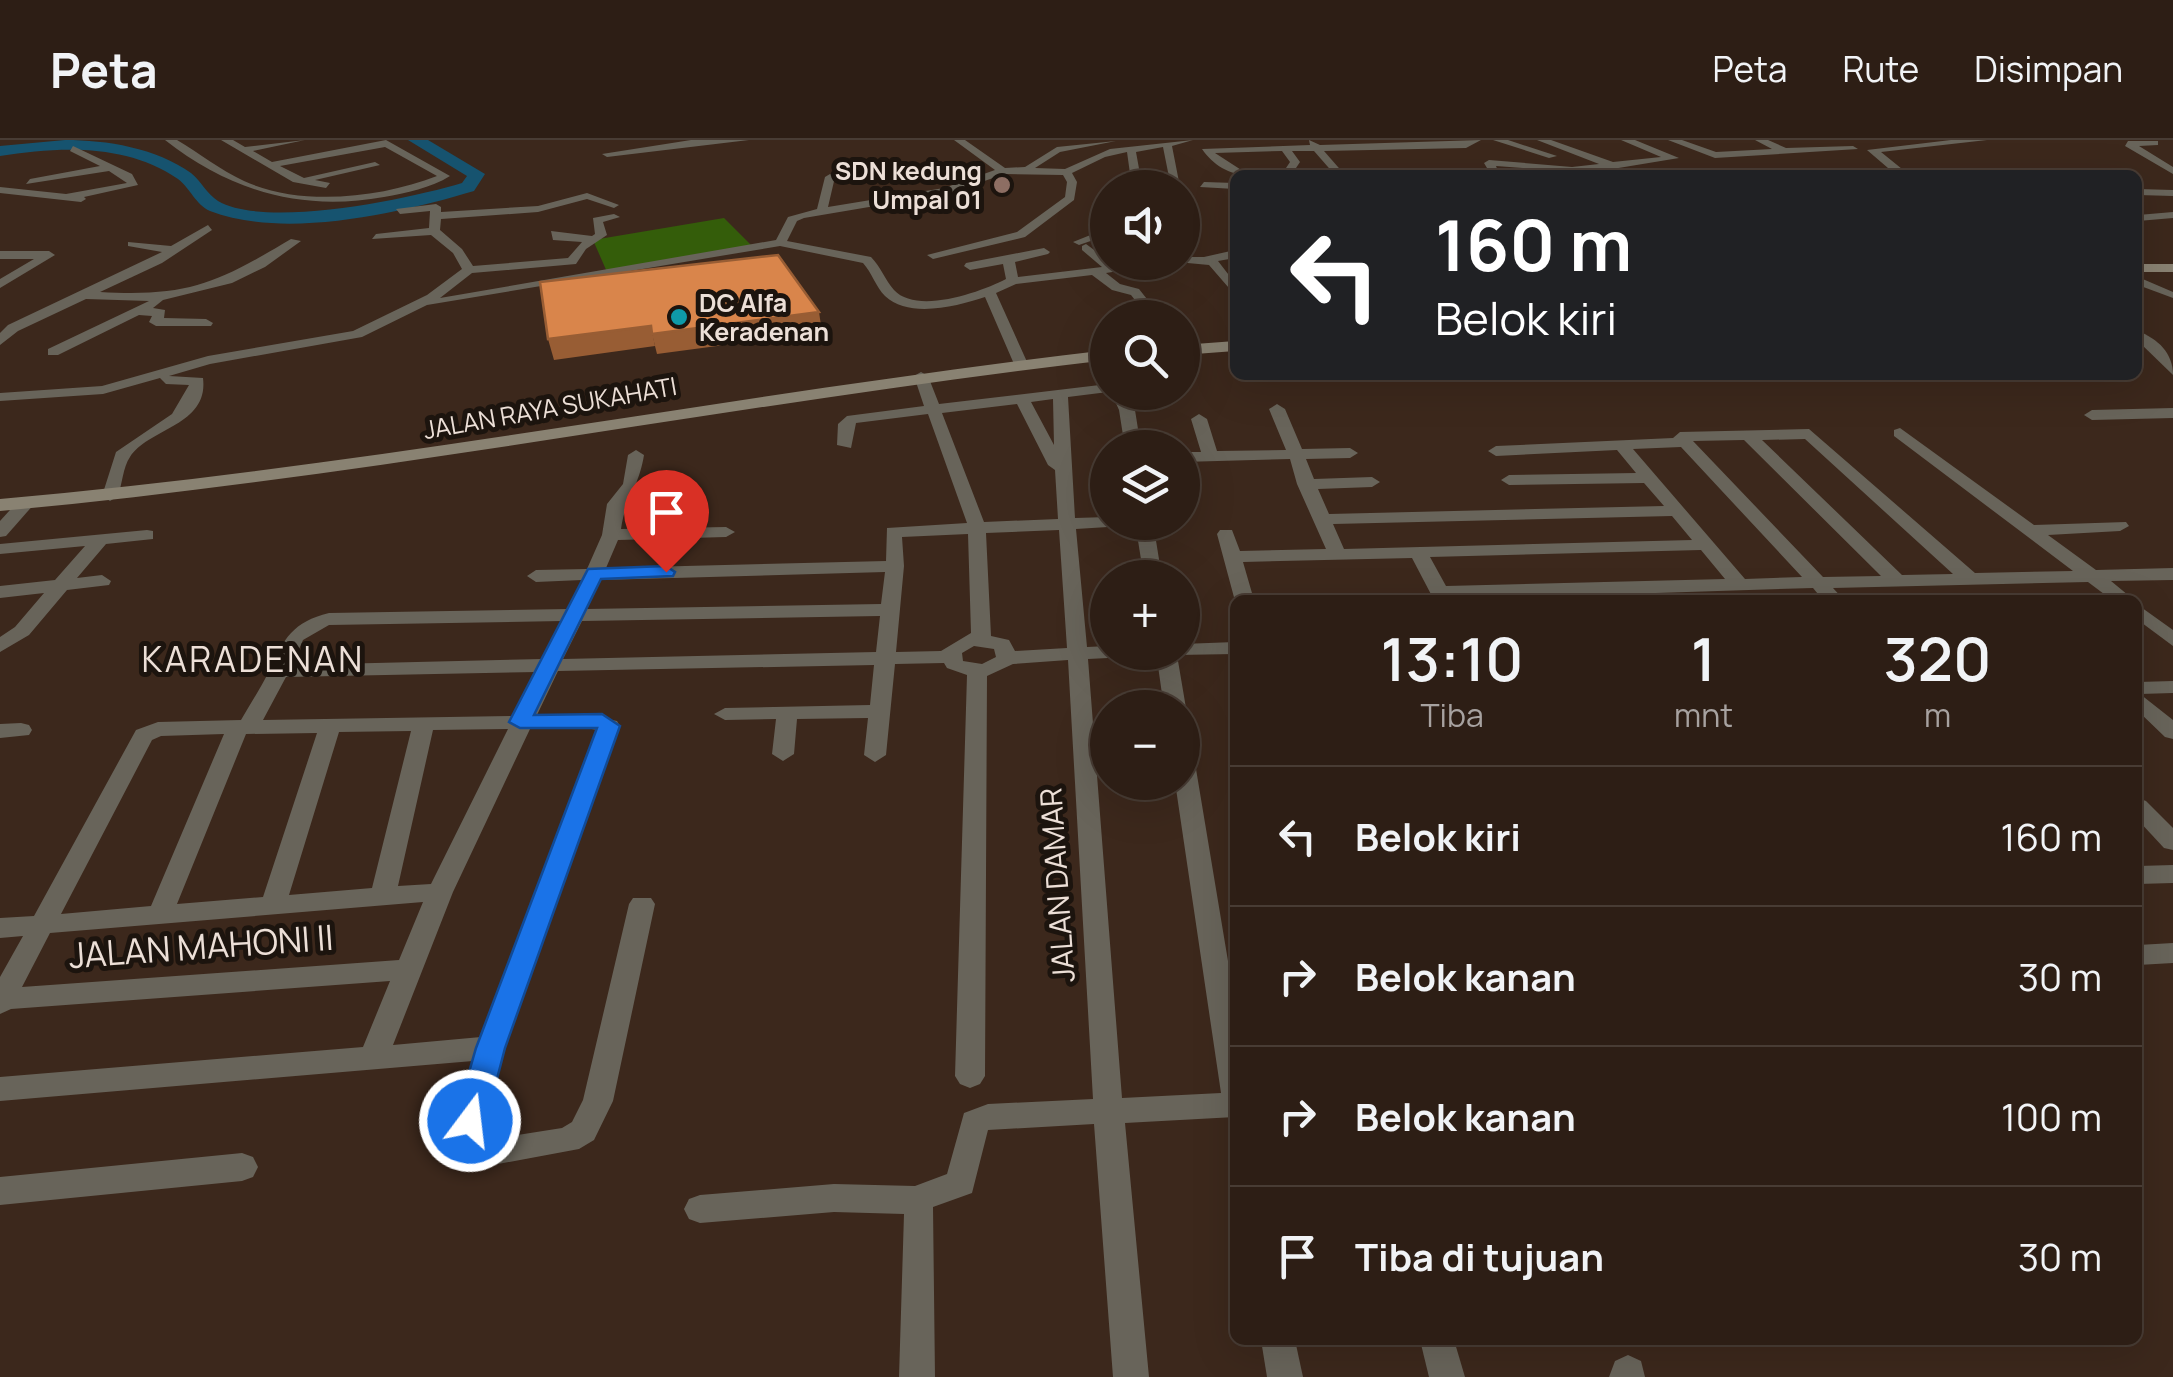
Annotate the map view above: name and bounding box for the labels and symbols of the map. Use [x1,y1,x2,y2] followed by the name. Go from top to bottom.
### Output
[835,153,982,217] place label: SDN kedung Umpal 01
[991,174,1013,196] marker: SDN kedung Umpal 01
[699,285,829,349] place label: DC Alfa Keradenan
[668,306,690,328] marker: DC Alfa Keradenan
[421,368,679,447] street label: JALAN RAYA SUKAHATI
[624,470,709,573] pin
[141,635,365,683] district label: KARADENAN
[1029,786,1084,984] street label: JALAN DAMAR
[67,913,335,979] street label: JALAN MAHONI II
[418,1069,522,1173] position arrow

